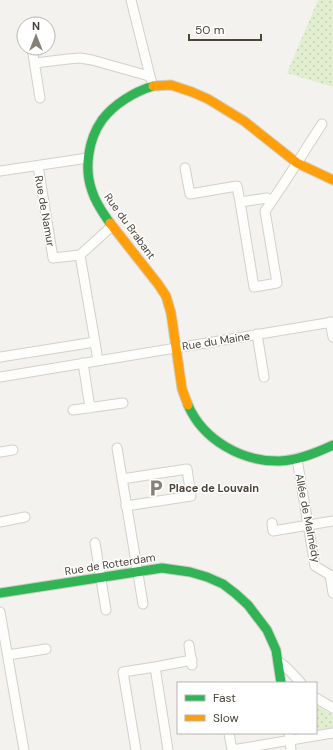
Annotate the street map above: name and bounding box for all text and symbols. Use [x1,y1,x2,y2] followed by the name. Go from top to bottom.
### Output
[16,16,56,56] north arrow
[189,16,261,42] scale bar
[32,19,40,33] text: N
[195,22,224,38] text: 50 m
[32,174,58,248] street label: Rue de Namur
[101,190,159,262] street label: Rue du Brabant
[181,329,251,353] street label: Rue du Maine
[292,472,324,564] street label: Allée de Malmédy
[146,478,166,498] parking icon: Place de Louvain
[169,481,259,495] place label: Place de Louvain
[64,550,157,578] street label: Rue de Rotterdam
[177,682,317,734] legend
[213,690,236,706] text: Fast
[213,710,239,726] text: Slow

